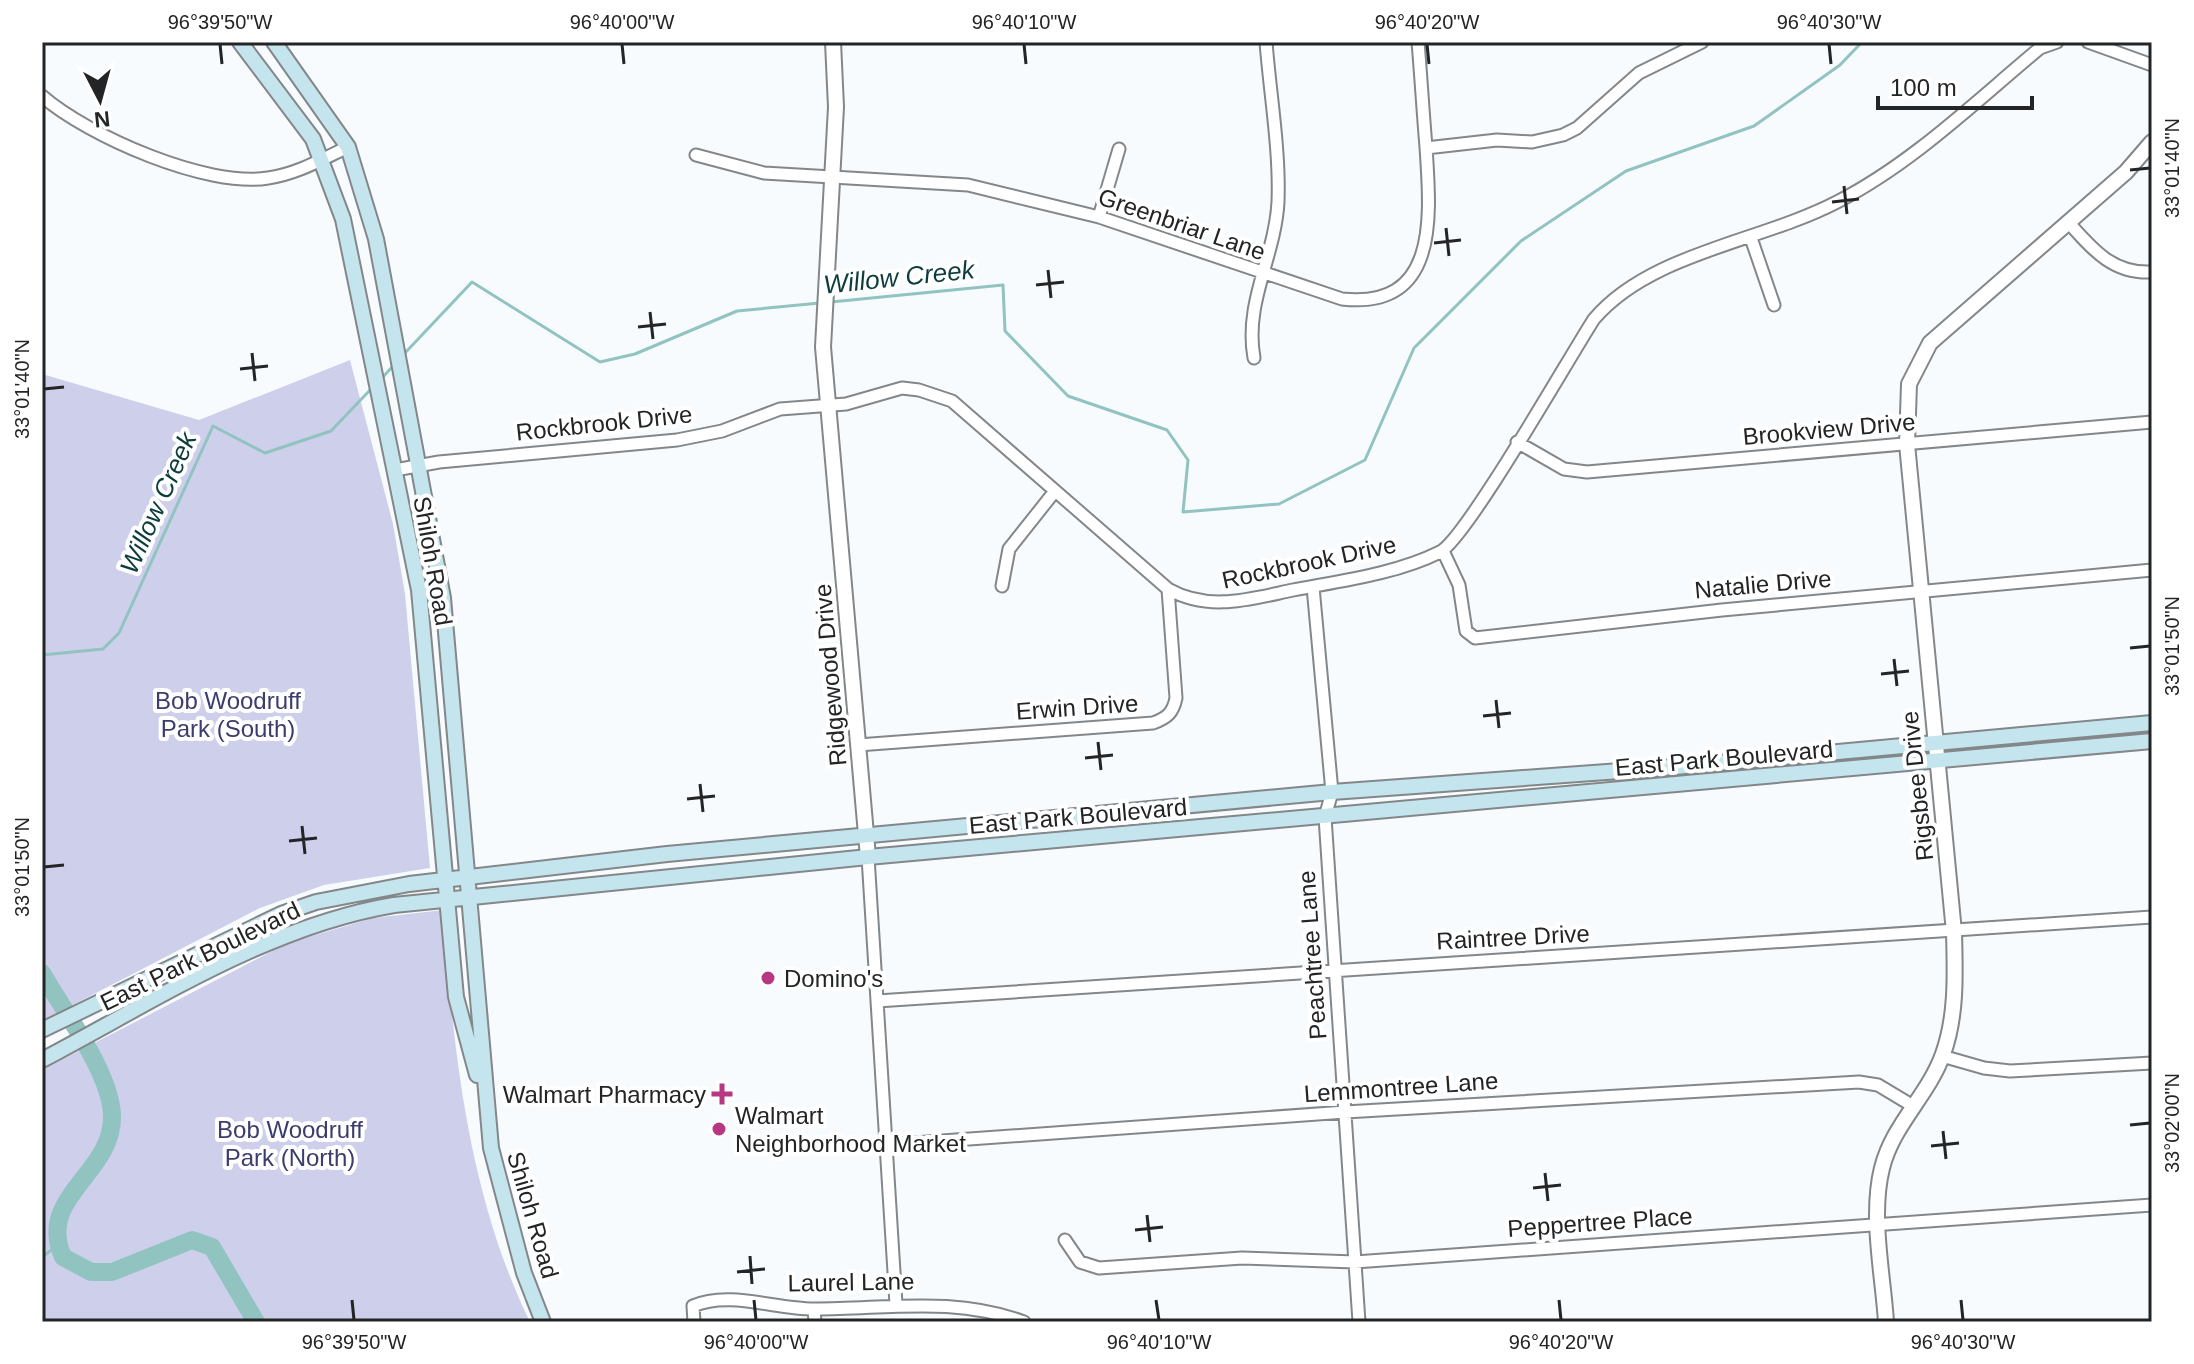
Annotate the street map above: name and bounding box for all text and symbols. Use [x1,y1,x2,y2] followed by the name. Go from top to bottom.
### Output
[168,11,272,33] text: 96°39'50"W
[570,11,674,33] text: 96°40'00"W
[972,11,1076,33] text: 96°40'10"W
[1375,11,1479,33] text: 96°40'20"W
[1777,11,1881,33] text: 96°40'30"W
[60,60,140,140] north arrow
[1878,60,2032,110] scale bar
[1890,74,1957,101] text: 100 m
[93,106,111,133] text: N
[2161,118,2183,218] text: 33°01'40"N
[1095,183,1269,265] street label: Greenbriar Lane
[822,254,978,300] water label: Willow Creek
[11,339,33,439] text: 33°01'40"N
[514,400,694,446] street label: Rockbrook Drive
[1741,408,1917,450] street label: Brookview Drive
[113,426,203,578] water label: Willow Creek
[408,494,458,628] street label: Shiloh Road
[1219,530,1399,594] street label: Rockbrook Drive
[1693,565,1833,603] street label: Natalie Drive
[809,583,851,767] street label: Ridgewood Drive
[2161,596,2183,696] text: 33°01'50"N
[155,687,301,742] park label: Bob Woodruff Park (South)
[1015,689,1139,725] street label: Erwin Drive
[1896,710,1938,862] street label: Rigsbee Drive
[1614,735,1834,781] street label: East Park Boulevard
[968,793,1188,839] street label: East Park Boulevard
[11,817,33,917] text: 33°01'50"N
[1293,870,1331,1040] street label: Peachtree Lane
[96,896,304,1016] street label: East Park Boulevard
[1436,920,1590,954] street label: Raintree Drive
[784,965,883,992] place label: Domino's
[759,969,777,987] marker: Domino's
[1303,1067,1499,1107] street label: Lemmontree Lane
[2161,1073,2183,1173] text: 33°02'00"N
[503,1081,706,1108] place label: Walmart Pharmacy
[713,1085,731,1103] marker: Walmart Pharmacy
[735,1102,966,1157] place label: Walmart Neighborhood Market
[217,1116,363,1171] park label: Bob Woodruff Park (North)
[710,1120,728,1138] marker: Walmart Neighborhood Market
[502,1148,564,1282] street label: Shiloh Road
[1507,1202,1693,1242] street label: Peppertree Place
[787,1267,915,1297] street label: Laurel Lane
[302,1331,406,1353] text: 96°39'50"W
[704,1331,808,1353] text: 96°40'00"W
[1107,1331,1211,1353] text: 96°40'10"W
[1509,1331,1613,1353] text: 96°40'20"W
[1911,1331,2015,1353] text: 96°40'30"W

